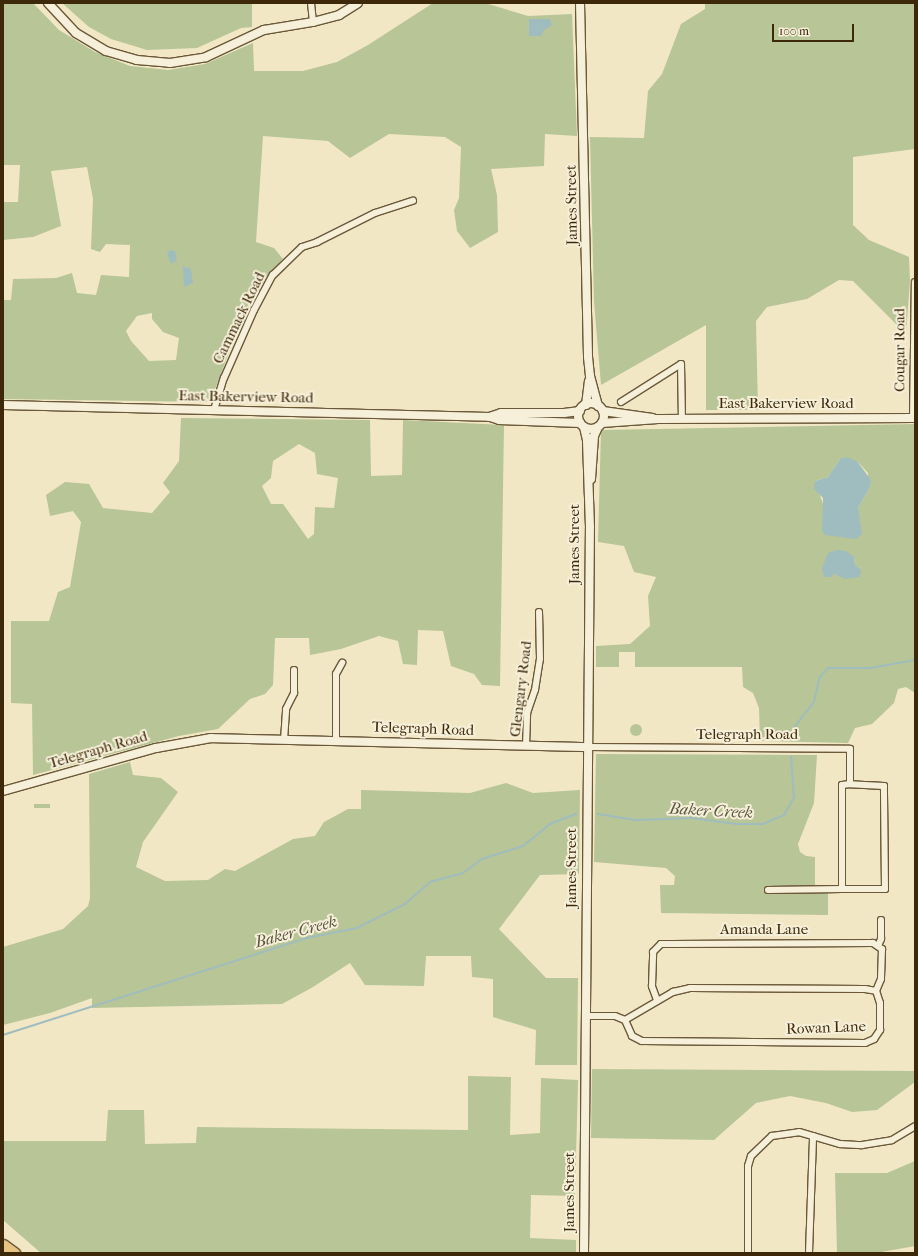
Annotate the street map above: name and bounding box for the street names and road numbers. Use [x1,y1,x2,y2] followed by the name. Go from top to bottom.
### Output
[562,165,582,245] street label: James Street
[209,269,269,367] street label: Cammack Road
[891,308,909,392] street label: Cougar Road
[178,387,314,407] street label: East Bakerview Road
[718,395,854,413] street label: East Bakerview Road
[566,504,584,584] street label: James Street
[506,640,536,738] street label: Glengary Road
[372,718,474,740] street label: Telegraph Road
[696,726,798,744] street label: Telegraph Road
[46,727,150,773] street label: Telegraph Road
[563,828,581,908] street label: James Street
[720,921,808,939] street label: Amanda Lane
[786,1018,866,1038] street label: Rowan Lane
[561,1152,579,1232] street label: James Street

